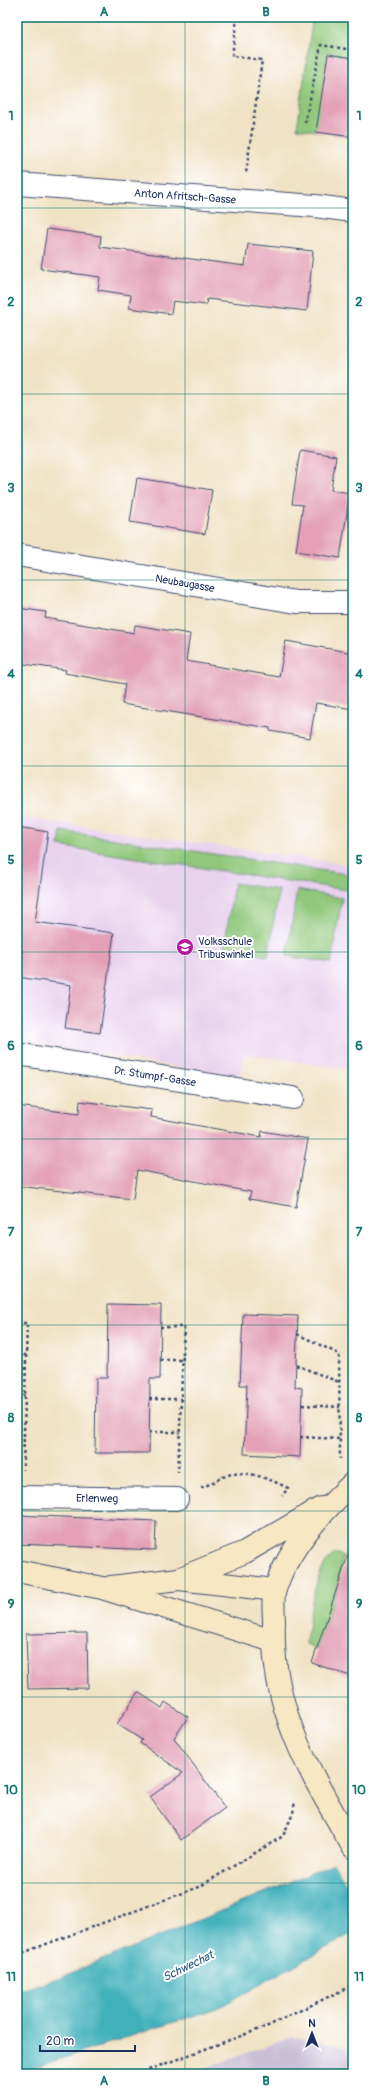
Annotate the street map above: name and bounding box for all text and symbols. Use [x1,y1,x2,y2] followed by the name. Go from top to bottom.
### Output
[100,4,109,20] text: A
[262,4,270,20] text: B
[8,108,14,124] text: 1
[356,108,362,124] text: 1
[134,186,237,207] street label: Anton Afritsch-Gasse
[7,294,15,310] text: 2
[355,294,363,310] text: 2
[7,480,15,496] text: 3
[355,480,363,496] text: 3
[154,572,216,595] street label: Neubaugasse
[7,666,15,682] text: 4
[355,666,363,682] text: 4
[7,852,15,868] text: 5
[355,852,363,868] text: 5
[198,935,254,961] place label: Volksschule Tribuswinkel
[175,937,195,957] school or university icon: Volksschule Tribuswinkel
[7,1038,15,1054] text: 6
[355,1038,363,1054] text: 6
[113,1064,197,1089] street label: Dr. Stumpf-Gasse
[8,1224,15,1240] text: 7
[356,1224,363,1240] text: 7
[8,1410,15,1426] text: 8
[356,1410,363,1426] text: 8
[76,1492,119,1505] street label: Erlenweg
[8,1596,15,1612] text: 9
[356,1596,363,1612] text: 9
[4,1782,18,1798] text: 10
[352,1782,366,1798] text: 10
[160,1947,217,1985] water label: Schwechat
[6,1969,16,1985] text: 11
[354,1969,364,1985] text: 11
[292,2013,332,2053] north arrow
[308,2017,316,2030] text: N
[40,2027,135,2053] scale bar
[46,2034,75,2049] text: 20 m
[100,2073,109,2089] text: A
[262,2073,270,2089] text: B

